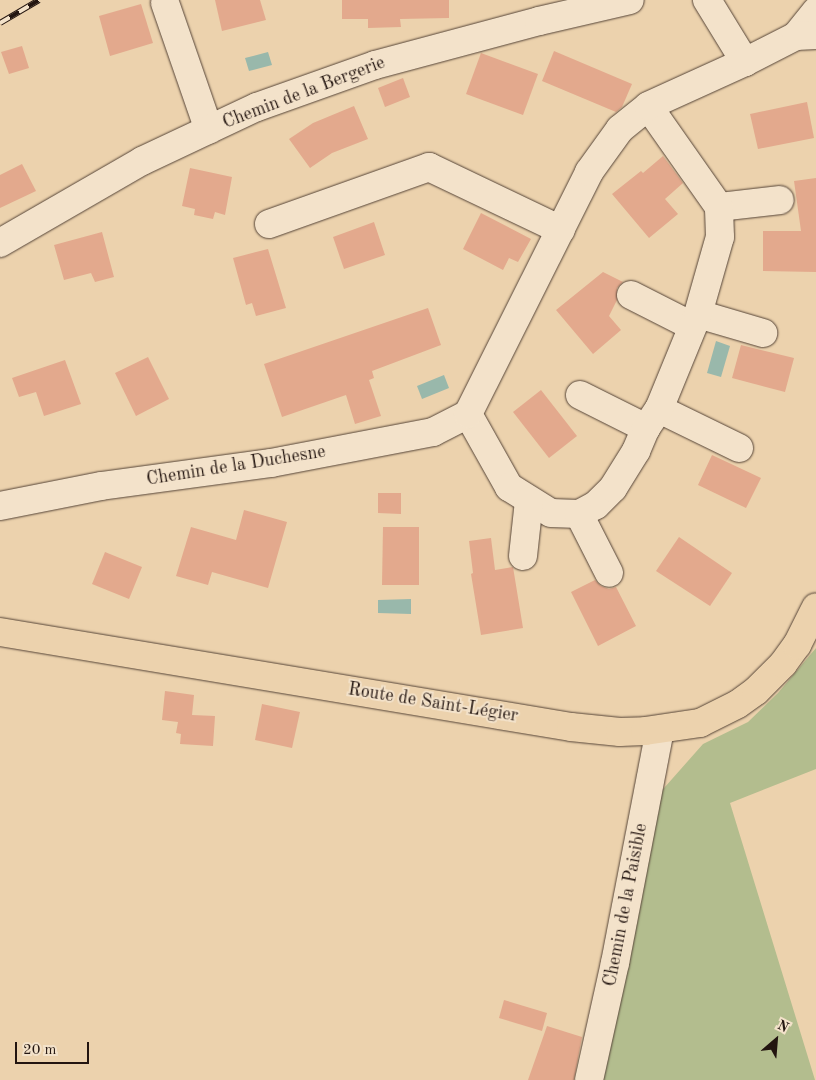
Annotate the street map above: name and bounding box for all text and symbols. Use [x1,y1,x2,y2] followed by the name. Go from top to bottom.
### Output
[220,52,388,134] street label: Chemin de la Bergerie
[145,441,327,491] street label: Chemin de la Duchesne
[346,679,520,727] street label: Route de Saint-Légier
[600,822,652,988] street label: Chemin de la Paisible
[751,1015,801,1065] north arrow
[775,1018,791,1035] text: N
[18,1032,91,1064] scale bar
[23,1043,57,1058] text: 20 m

